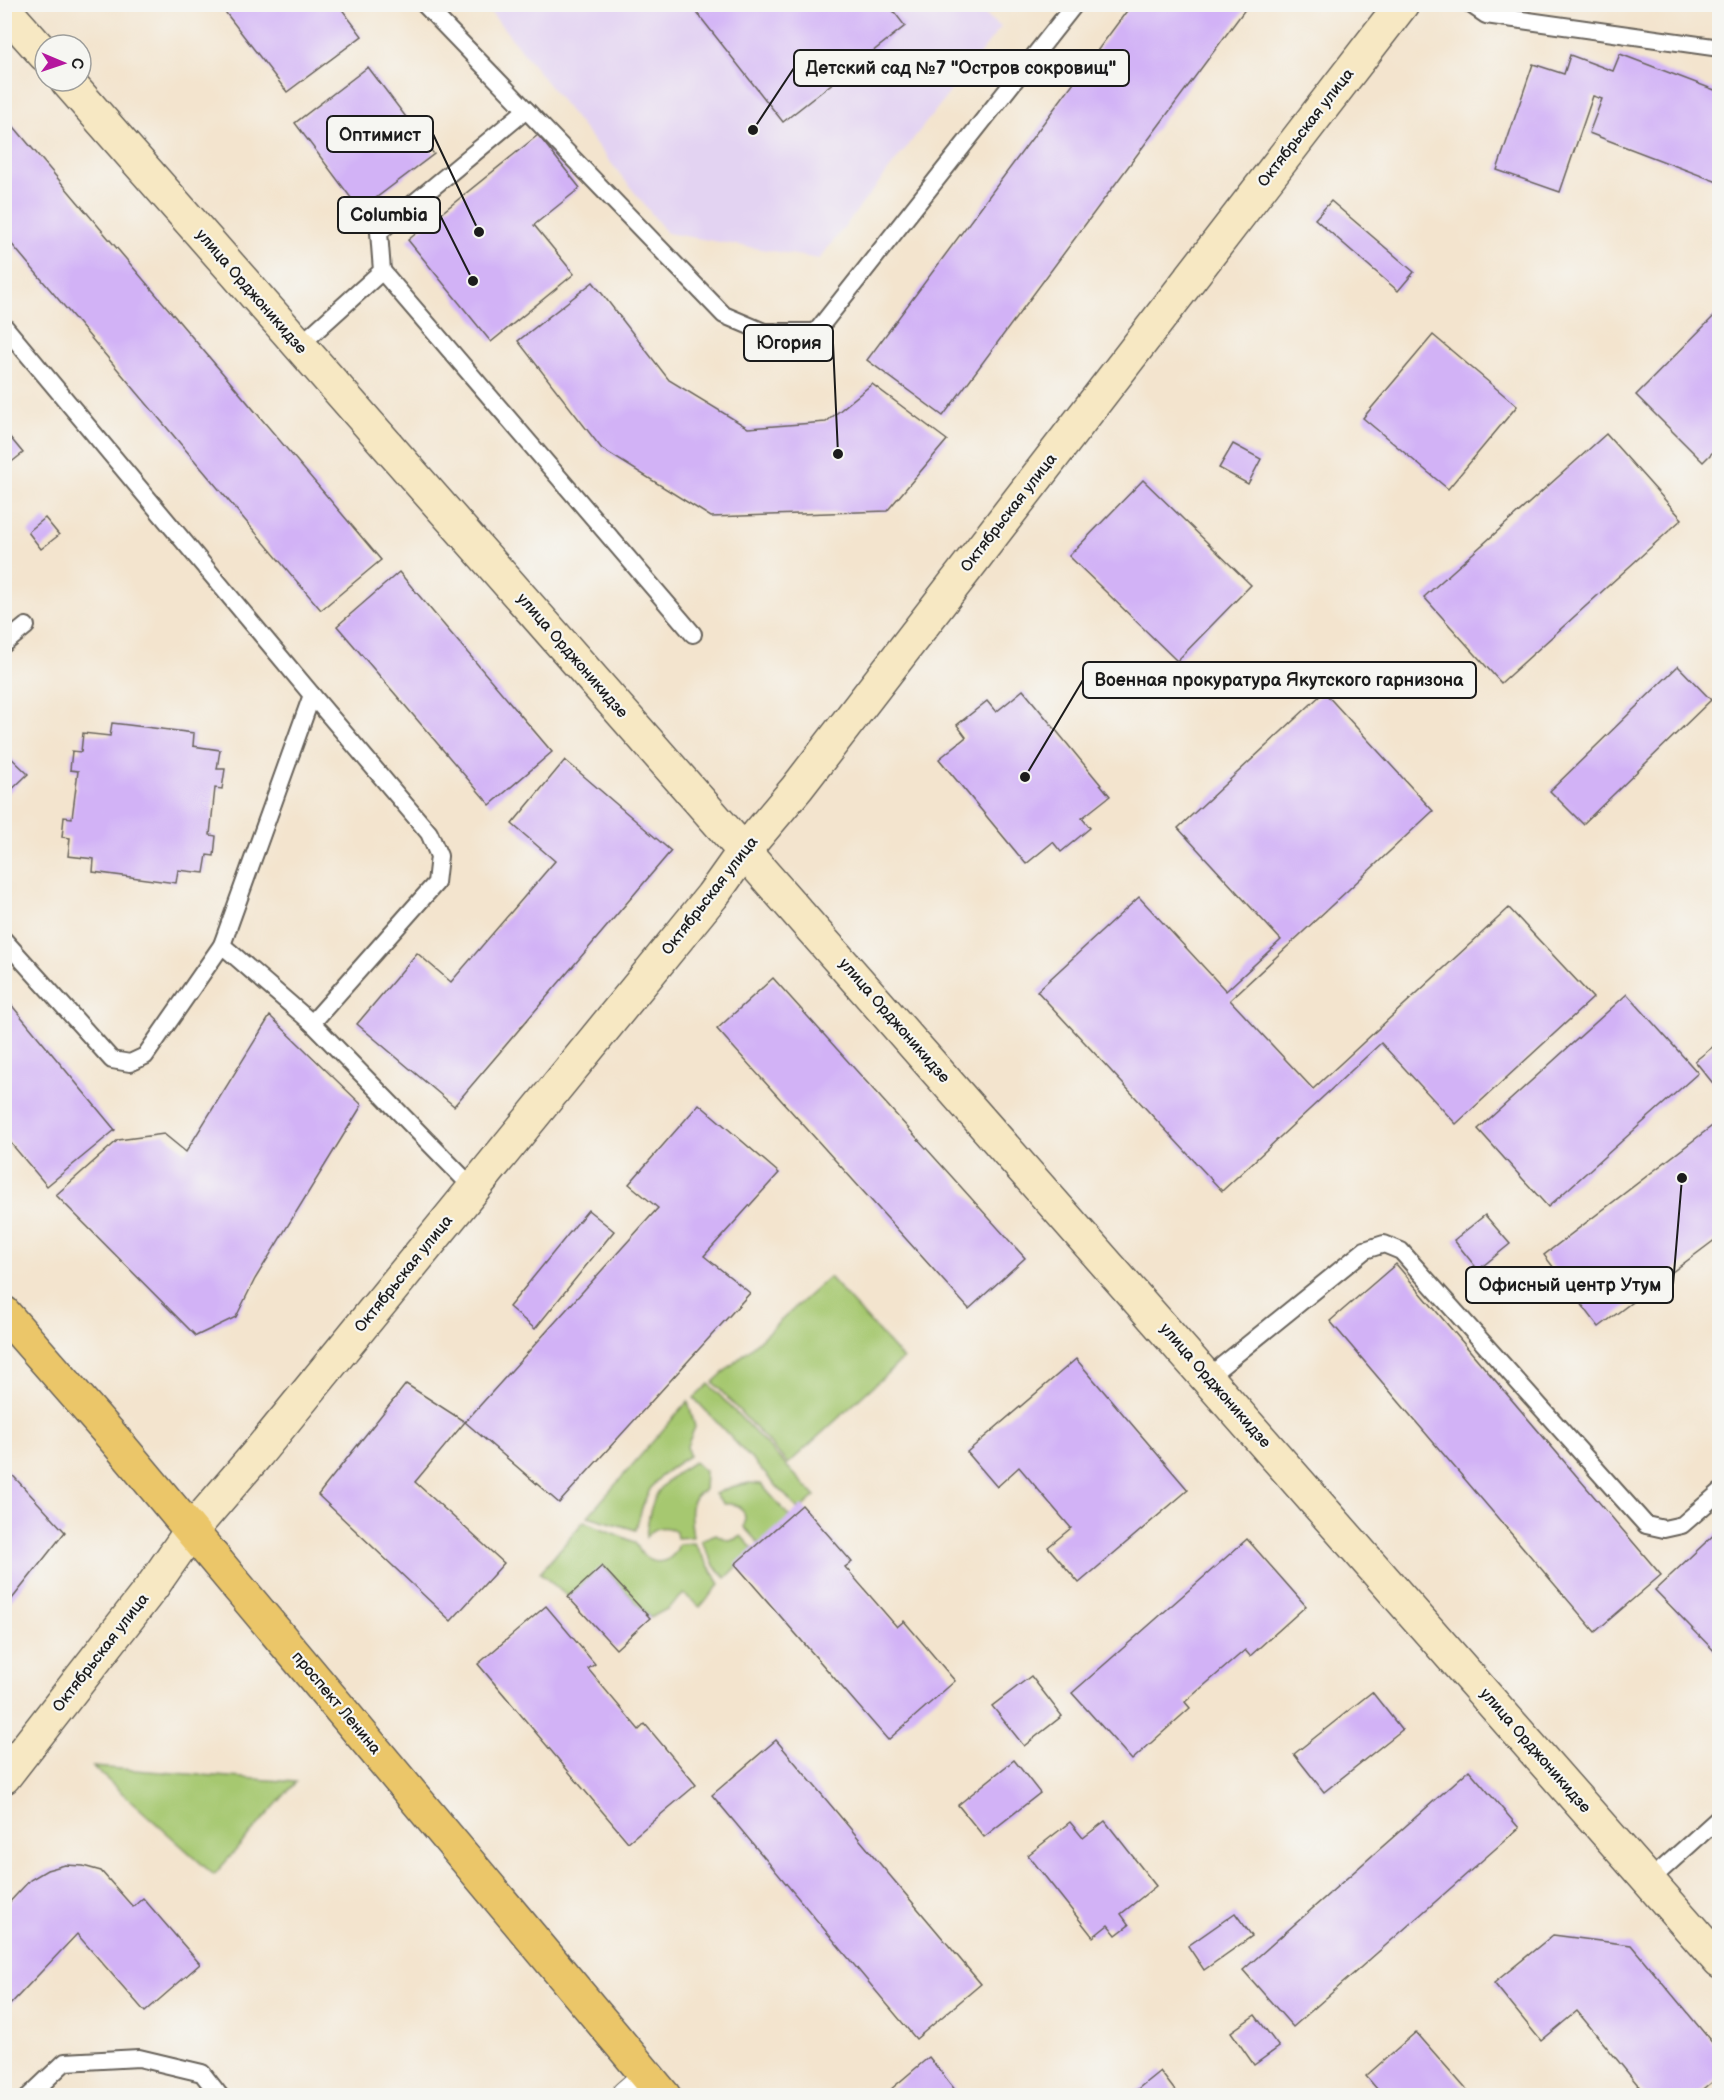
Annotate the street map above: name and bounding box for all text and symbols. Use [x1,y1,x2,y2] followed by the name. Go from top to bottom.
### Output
[33,33,93,93] north arrow
[794,50,1129,86] callout: Детский сад №7 "Остров сокровищ"
[67,58,86,69] text: С
[806,58,1116,79] text: Детский сад №7 "Остров сокровищ"
[1254,65,1358,191] street label: Октябрьская улица
[327,116,433,152] callout: Оптимист
[339,125,422,146] text: Оптимист
[338,197,440,233] callout: Columbia
[350,205,428,226] text: Columbia
[192,226,311,358] street label: улица Орджоникидзе
[744,325,833,361] callout: Югория
[756,333,822,354] text: Югория
[957,450,1061,576] street label: Октябрьская улица
[513,590,632,722] street label: улица Орджоникидзе
[1083,662,1476,698] callout: Военная прокуратура Якутского гарнизона
[1094,670,1464,691] text: Военная прокуратура Якутского гарнизона
[658,833,762,959] street label: Октябрьская улица
[835,955,954,1087] street label: улица Орджоникидзе
[351,1211,457,1336] street label: Октябрьская улица
[1466,1267,1673,1303] callout: Офисный центр Утум
[1479,1275,1661,1296] text: Офисный центр Утум
[1156,1320,1275,1452] street label: улица Орджоникидзе
[49,1590,153,1716] street label: Октябрьская улица
[287,1648,385,1759] street label: проспект Ленина
[1476,1685,1595,1817] street label: улица Орджоникидзе

